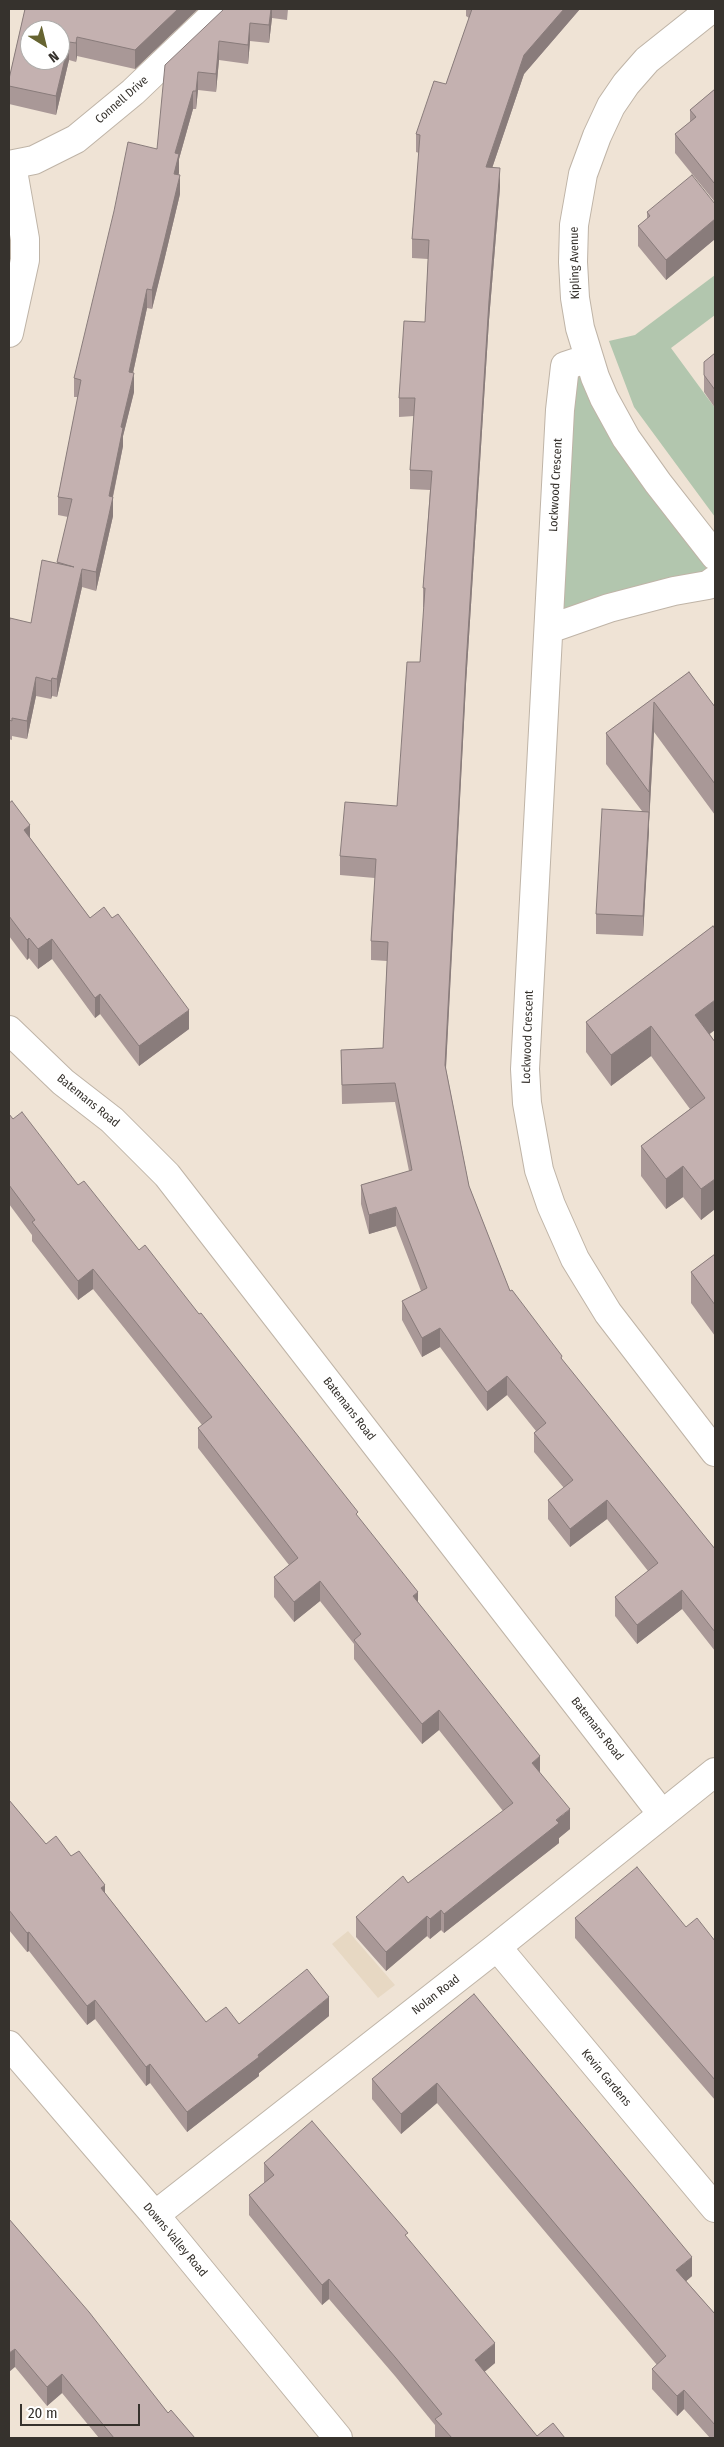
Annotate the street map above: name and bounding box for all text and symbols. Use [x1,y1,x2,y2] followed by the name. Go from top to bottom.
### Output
[20,20,70,70] north arrow
[45,47,62,66] text: N
[93,73,151,127] street label: Connell Drive
[567,226,583,300] street label: Kipling Avenue
[546,438,566,532] street label: Lockwood Crescent
[519,990,537,1084] street label: Lockwood Crescent
[54,1071,122,1131] street label: Batemans Road
[320,1374,378,1444] street label: Batemans Road
[568,1694,626,1764] street label: Batemans Road
[409,1972,463,2018] street label: Nolan Road
[578,2047,634,2109] street label: Kevin Gardens
[140,2200,210,2280] street label: Downs Valley Road
[22,2394,142,2426] scale bar
[28,2404,58,2422] text: 20 m

